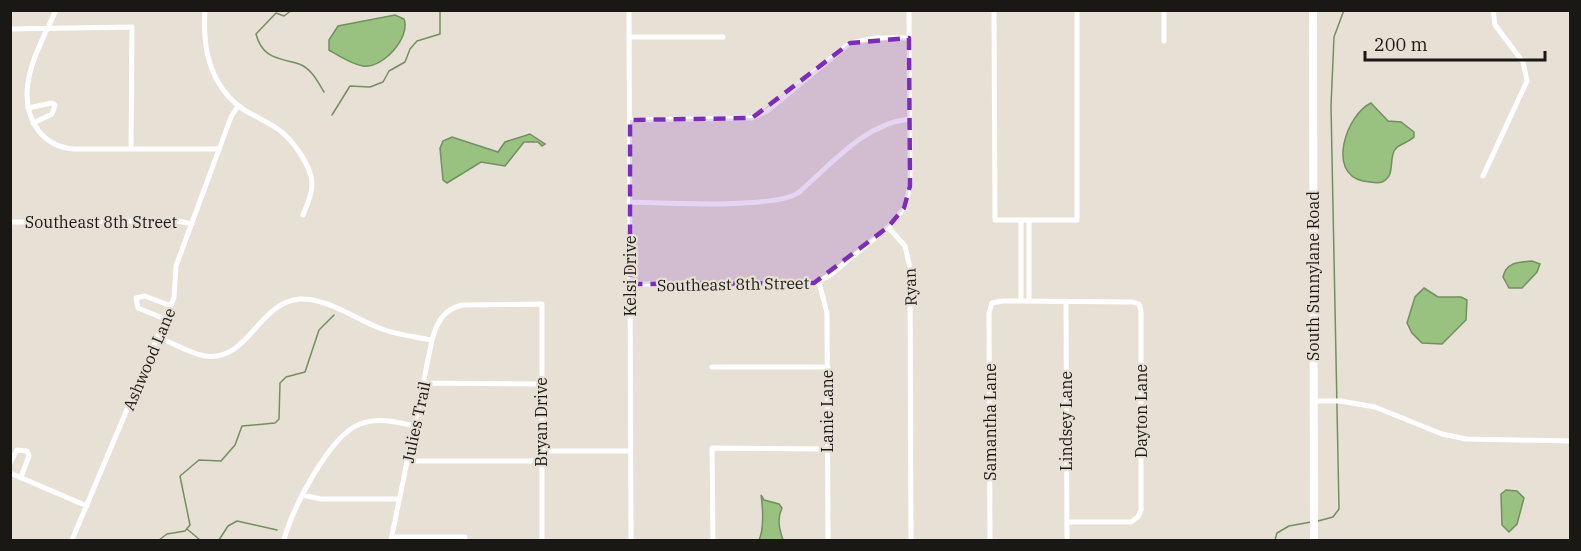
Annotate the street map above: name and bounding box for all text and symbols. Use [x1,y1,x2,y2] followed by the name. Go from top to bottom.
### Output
[1365,24,1545,62] scale bar
[1374,33,1428,56] text: 200 m
[1303,191,1323,361] street label: South Sunnylane Road
[25,212,178,232] street label: Southeast 8th Street
[620,235,640,317] street label: Kelsi Drive
[899,268,921,306] street label: Ryan
[657,273,810,295] street label: Southeast 8th Street
[118,305,180,413] street label: Ashwood Lane
[980,363,1000,481] street label: Samantha Lane
[1131,364,1151,458] street label: Dayton Lane
[817,370,837,452] street label: Lanie Lane
[1056,371,1076,471] street label: Lindsey Lane
[531,377,551,467] street label: Bryan Drive
[398,379,434,465] street label: Julies Trail

